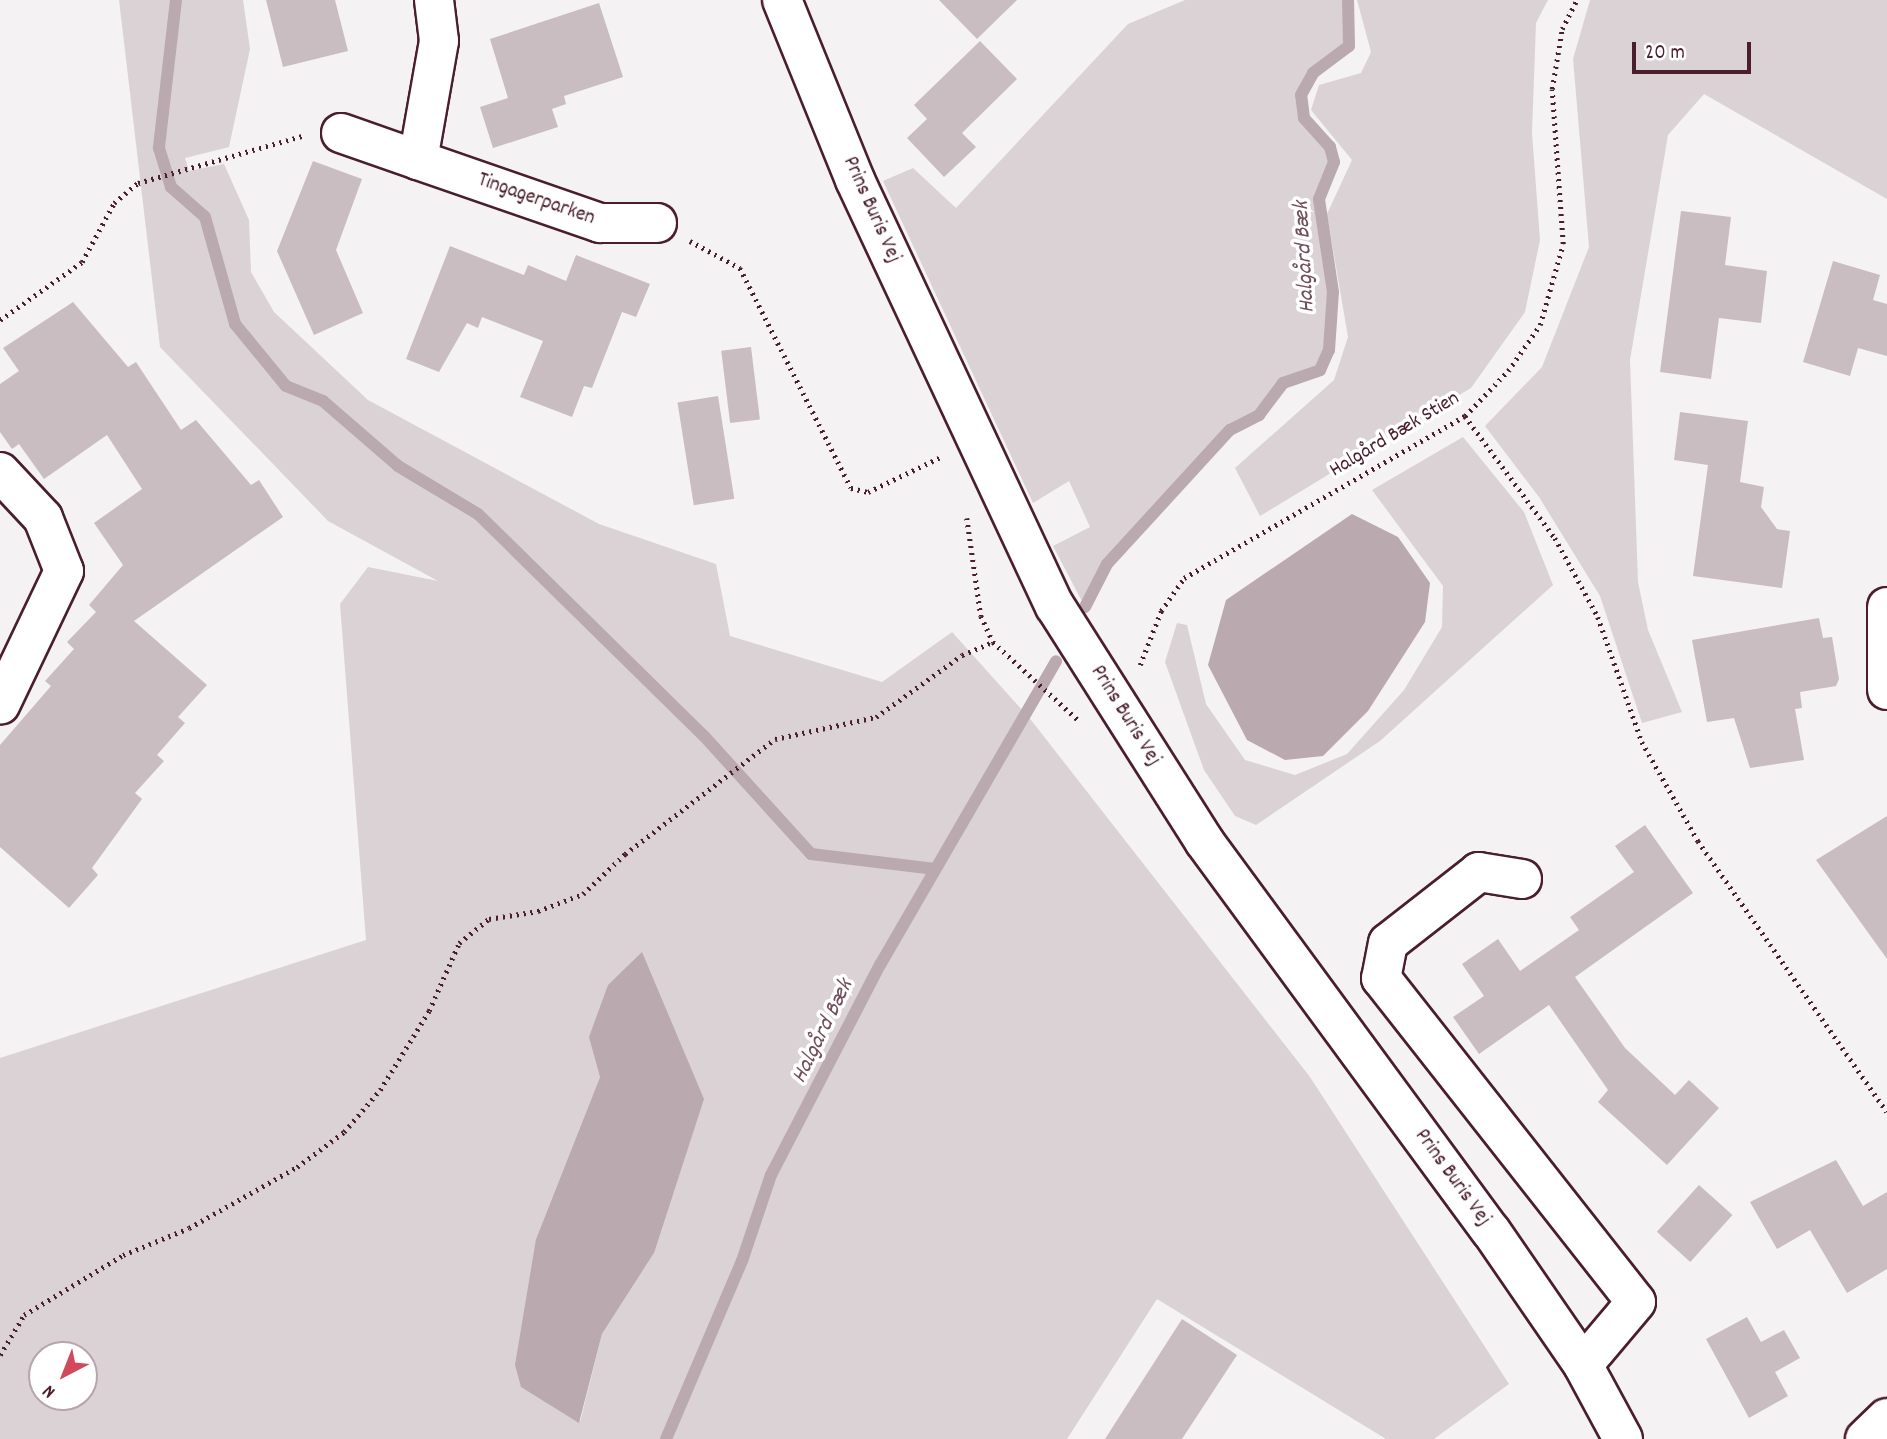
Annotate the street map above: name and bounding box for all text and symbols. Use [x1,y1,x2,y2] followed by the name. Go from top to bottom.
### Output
[1635,28,1754,72] scale bar
[1645,39,1685,69] text: 20 m
[836,153,906,267] street label: Prins Buris Vej
[474,168,598,232] street label: Tingagerparken
[1289,200,1323,314] water label: Halgård Bæk
[1326,386,1464,484] street label: Halgård Bæk Stien
[1084,661,1166,771] street label: Prins Buris Vej
[787,976,861,1088] water label: Halgård Bæk
[1408,1125,1496,1231] street label: Prins Buris Vej
[28,1341,98,1411] north arrow
[37,1377,62,1404] text: N

